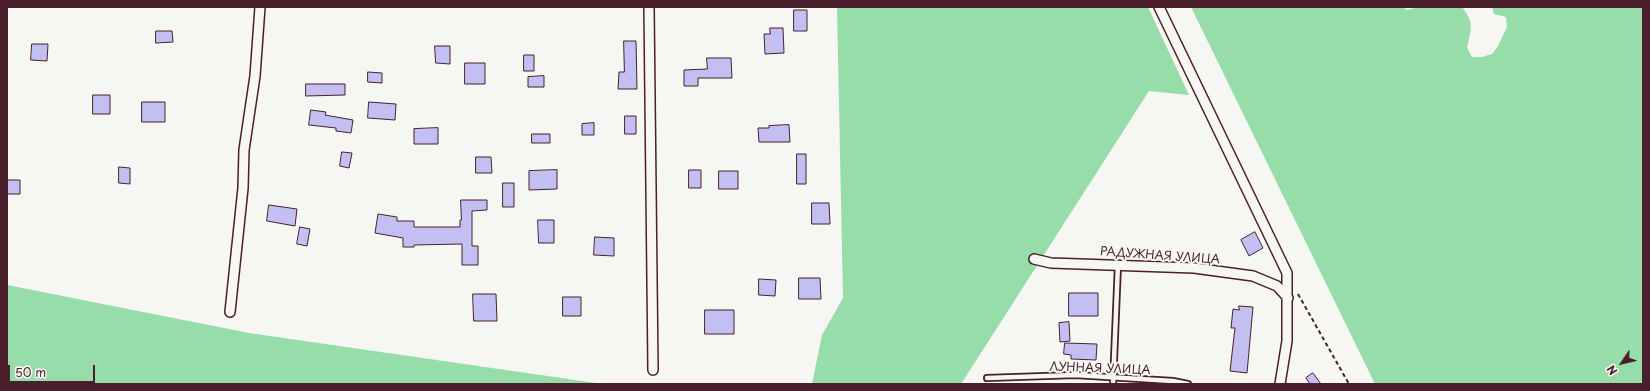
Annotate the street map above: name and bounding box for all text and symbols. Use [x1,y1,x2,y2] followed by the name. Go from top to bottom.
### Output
[1099,245,1221,267] street label: РАДУЖНАЯ УЛИЦА
[1602,343,1642,383] north arrow
[10,357,97,383] scale bar
[1049,360,1151,378] street label: ЛУННАЯ УЛИЦА
[1602,362,1621,379] text: N
[15,363,46,381] text: 50 m

